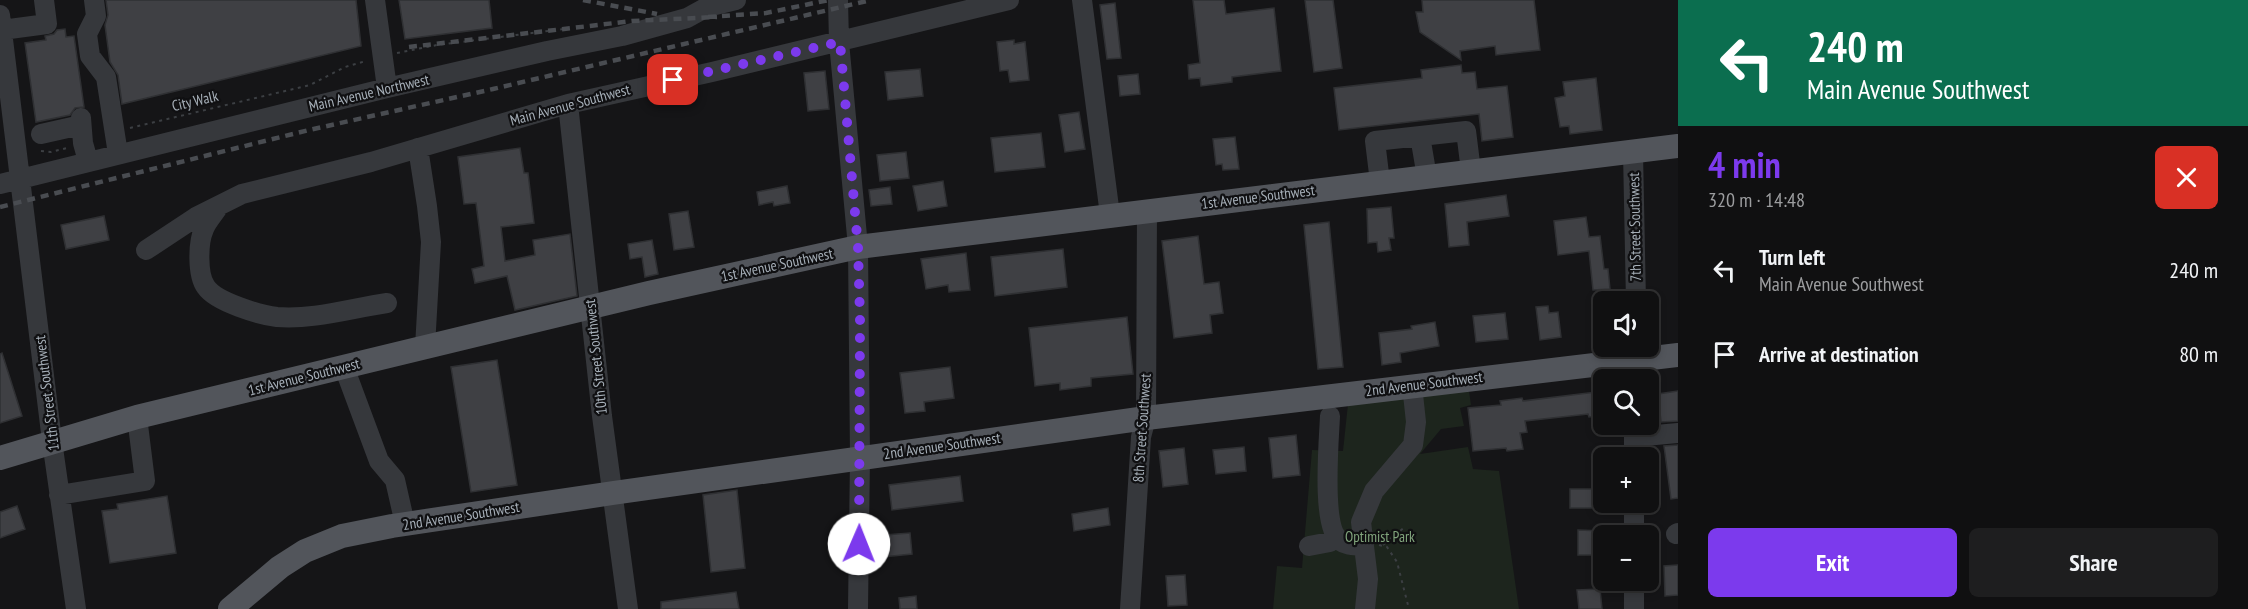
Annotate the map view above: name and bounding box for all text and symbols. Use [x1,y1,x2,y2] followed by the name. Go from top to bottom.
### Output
[1807,19,1904,74] text: 240 m
[1708,24,1786,102] icon: left
[647,54,698,105] pin
[656,63,689,96] icon: arrive
[307,69,431,116] street label: Main Avenue Northwest
[1807,72,2029,106] text: Main Avenue Southwest
[508,79,632,130] street label: Main Avenue Southwest
[170,86,220,115] street label: City Walk
[1708,141,1781,188] text: 4 min
[2155,146,2218,209] button: close
[1624,172,1645,282] street label: 7th Street Southwest
[1200,180,1316,213] street label: 1st Avenue Southwest
[1708,187,1805,213] text: 320 m · 14:48
[719,243,835,286] street label: 1st Avenue Southwest
[1759,243,1825,271] text: Turn left
[1708,254,1741,287] icon: left
[2169,256,2218,284] text: 240 m
[1759,271,1924,297] text: Main Avenue Southwest
[1593,291,1659,591] map controls
[1593,291,1659,357] button: sound
[580,298,611,416] street label: 10th Street Southwest
[30,334,63,452] street label: 11th Street Southwest
[1708,338,1741,371] icon: arrive
[1759,340,1919,368] text: Arrive at destination
[2179,340,2218,368] text: 80 m
[246,353,362,400] street label: 1st Avenue Southwest
[1364,367,1484,400] street label: 2nd Avenue Southwest
[1593,369,1659,435] button: search
[1128,373,1155,483] street label: 8th Street Southwest
[882,428,1002,463] street label: 2nd Avenue Southwest
[1593,447,1659,513] button: +
[401,497,521,534] street label: 2nd Avenue Southwest
[827,512,891,576] position arrow
[1593,525,1659,591] button: −
[1345,527,1415,546] park label: Optimist Park
[1708,528,1957,597] button: Exit
[1969,528,2218,597] button: Share

